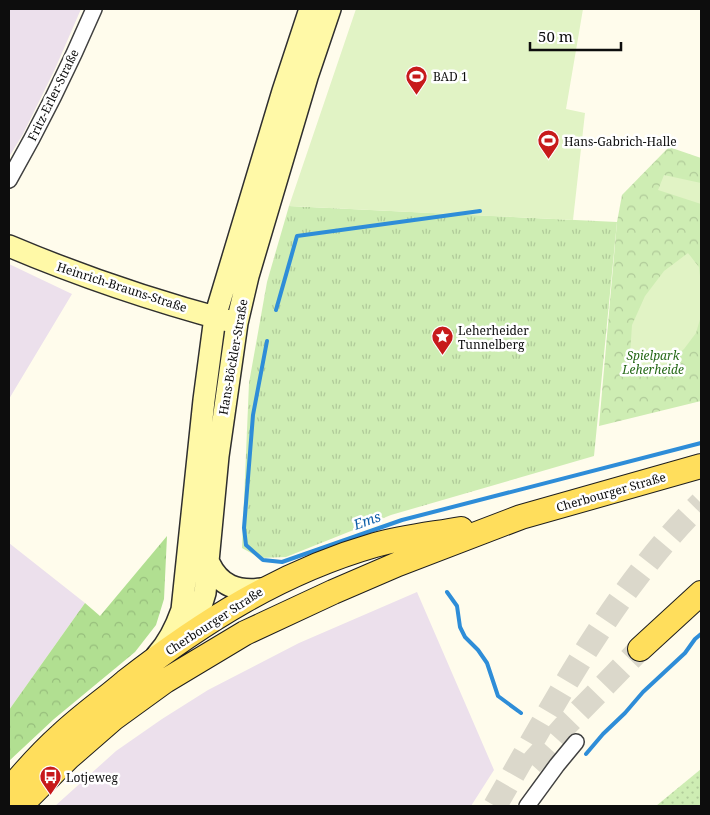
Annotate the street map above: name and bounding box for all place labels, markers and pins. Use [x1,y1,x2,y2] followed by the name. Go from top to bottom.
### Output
[405,64,429,95] sports icon: BAD 1
[433,68,468,85] place label: BAD 1
[536,129,560,160] sports icon: Hans-Gabrich-Halle
[564,133,677,150] place label: Hans-Gabrich-Halle
[458,322,529,353] place label: Leherheider Tunnelberg
[430,325,454,356] place icon: Leherheider Tunnelberg
[38,765,62,796] bus stop icon: Lotjeweg
[66,769,118,786] place label: Lotjeweg

